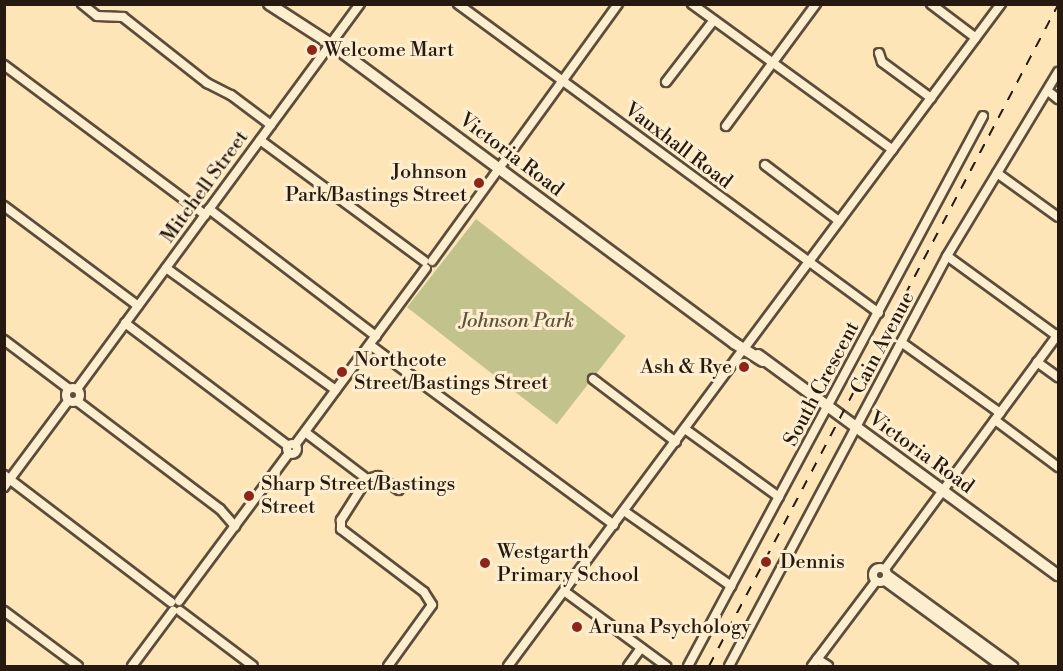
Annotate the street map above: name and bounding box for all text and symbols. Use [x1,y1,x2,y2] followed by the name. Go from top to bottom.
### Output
[324,38,454,62] place label: Welcome Mart
[305,43,319,57] marker: Welcome Mart
[619,98,737,194] street label: Vauxhall Road
[454,108,568,202] street label: Victoria Road
[156,126,254,248] street label: Mitchell Street
[285,160,467,207] place label: Johnson Park/Bastings Street
[472,176,486,190] marker: Johnson Park/Bastings Street
[846,288,920,398] street label: Cain Avenue
[460,309,574,333] park label: Johnson Park
[779,318,865,450] street label: South Crescent
[354,348,548,395] place label: Northcote Street/Bastings Street
[640,355,732,379] place label: Ash & Rye
[737,360,751,374] marker: Ash & Rye
[335,365,349,379] marker: Northcote Street/Bastings Street
[864,407,978,499] street label: Victoria Road
[261,472,455,519] place label: Sharp Street/Bastings Street
[242,489,256,503] marker: Sharp Street/Bastings Street
[497,540,639,587] place label: Westgarth Primary School
[780,550,845,574] place label: Dennis
[757,553,775,571] marker: Dennis
[478,556,492,570] marker: Westgarth Primary School
[589,615,751,639] place label: Aruna Psychology
[570,620,584,634] marker: Aruna Psychology

